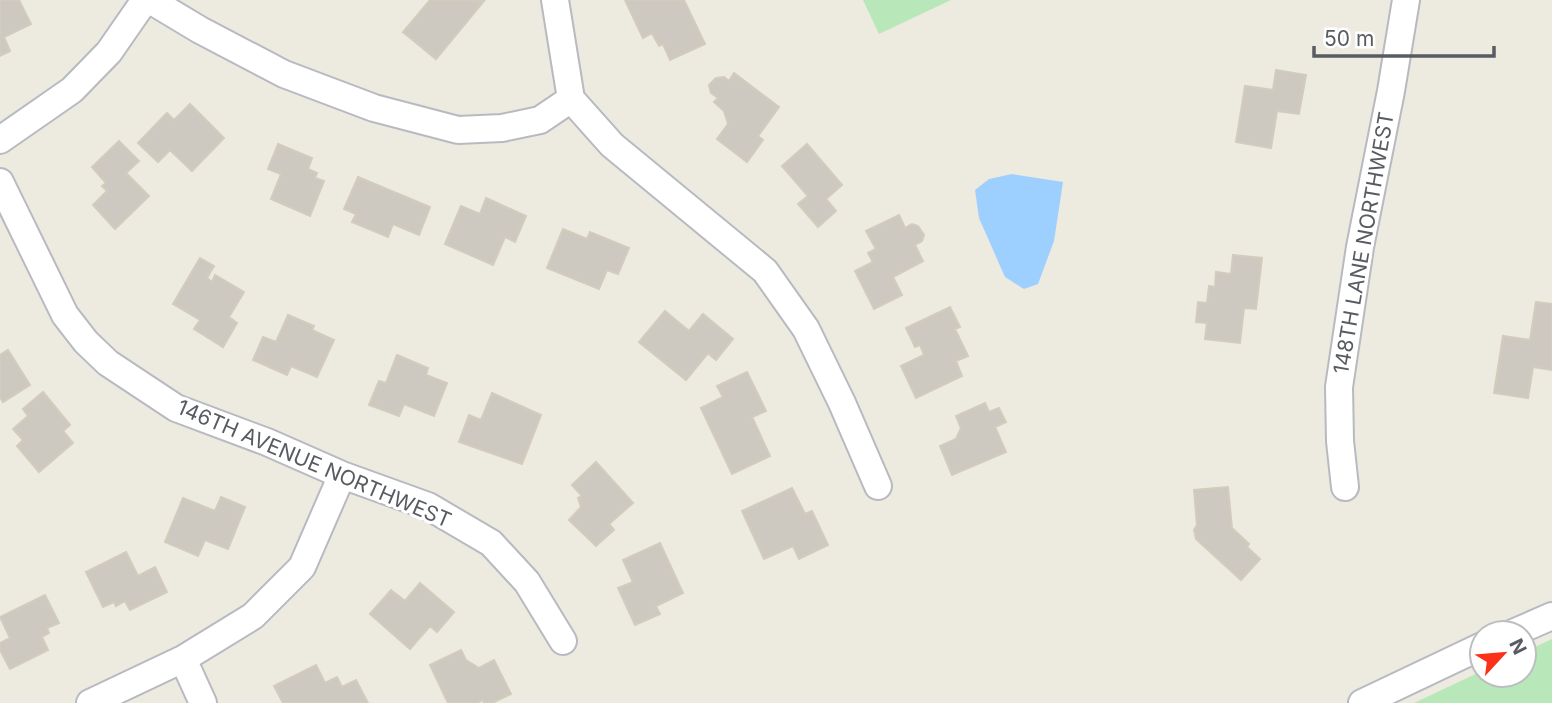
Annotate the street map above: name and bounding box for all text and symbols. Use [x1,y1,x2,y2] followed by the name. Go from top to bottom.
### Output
[1314,14,1494,58] scale bar
[1324,26,1374,51] text: 50 m
[1328,110,1399,376] street label: 148TH LANE NORTHWEST
[173,394,455,533] street label: 146TH AVENUE NORTHWEST
[1468,619,1538,689] north arrow
[1504,635,1531,658] text: N

